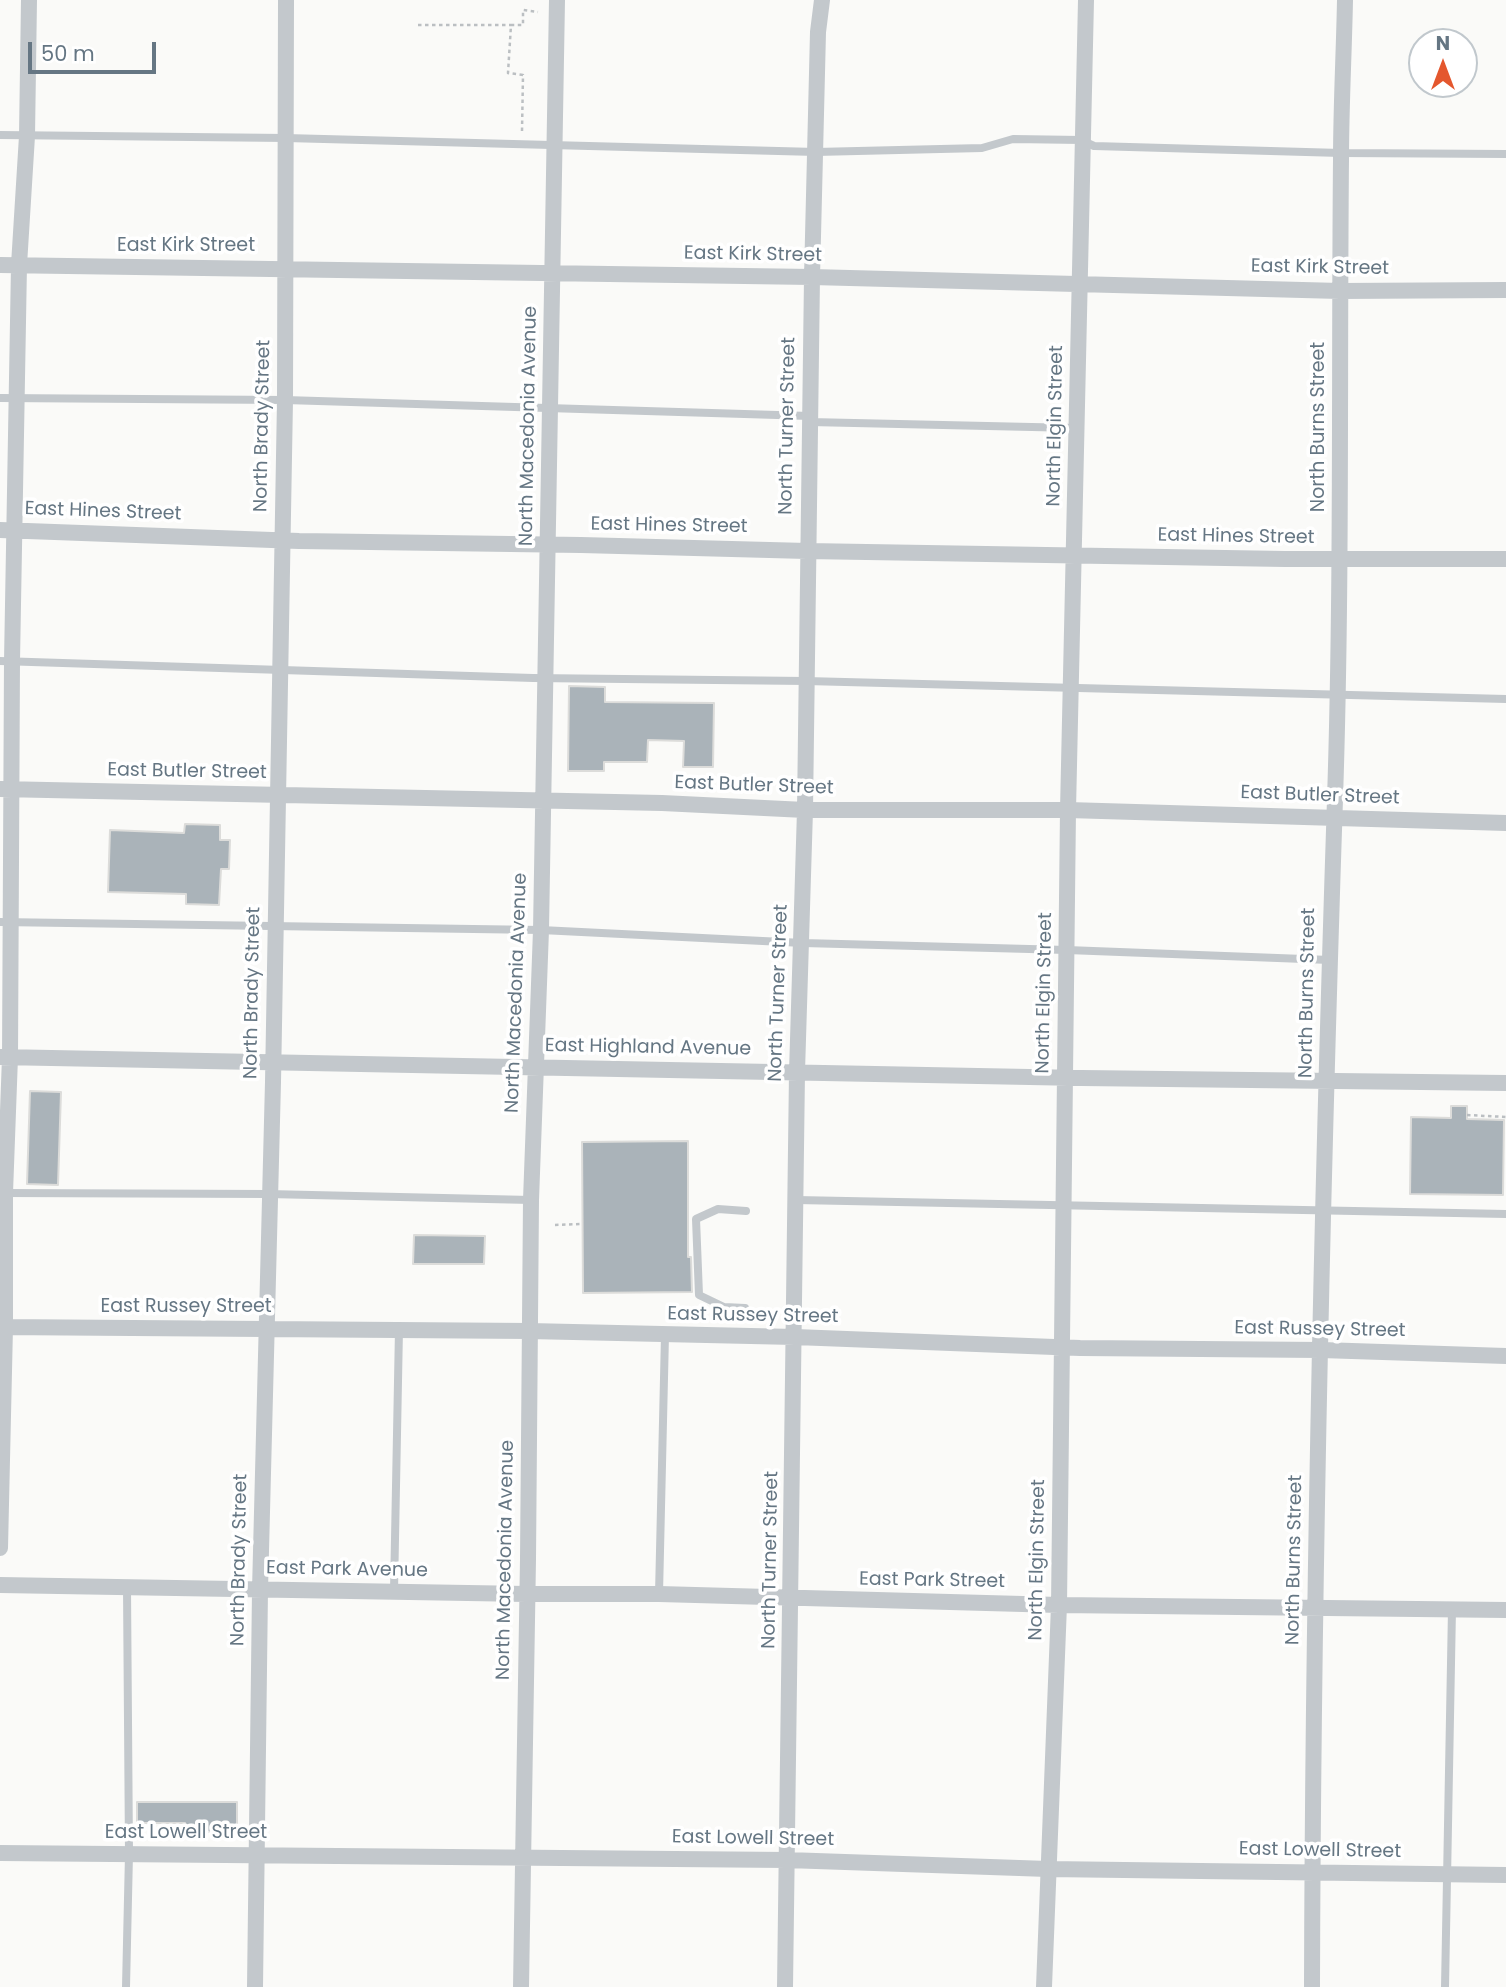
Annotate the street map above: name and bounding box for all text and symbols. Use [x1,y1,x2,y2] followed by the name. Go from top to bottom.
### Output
[32,28,159,72] scale bar
[1408,28,1478,98] north arrow
[1436,30,1450,57] text: N
[41,39,95,68] text: 50 m
[117,235,255,257] street label: East Kirk Street
[684,242,822,268] street label: East Kirk Street
[1251,255,1389,281] street label: East Kirk Street
[516,306,542,546] street label: North Macedonia Avenue
[775,337,801,515] street label: North Turner Street
[250,340,276,512] street label: North Brady Street
[1308,342,1330,512] street label: North Burns Street
[1043,345,1069,507] street label: North Elgin Street
[24,498,182,526] street label: East Hines Street
[590,513,748,539] street label: East Hines Street
[1157,524,1315,550] street label: East Hines Street
[107,759,267,785] street label: East Butler Street
[674,772,834,800] street label: East Butler Street
[1240,782,1400,810] street label: East Butler Street
[501,872,533,1114] street label: North Macedonia Avenue
[765,904,793,1082] street label: North Turner Street
[240,907,266,1079] street label: North Brady Street
[1295,908,1321,1078] street label: North Burns Street
[1032,912,1058,1074] street label: North Elgin Street
[545,1035,751,1061] street label: East Highland Avenue
[100,1296,272,1318] street label: East Russey Street
[667,1303,839,1329] street label: East Russey Street
[1234,1317,1406,1343] street label: East Russey Street
[493,1440,519,1680] street label: North Macedonia Avenue
[758,1471,784,1649] street label: North Turner Street
[227,1474,253,1646] street label: North Brady Street
[1282,1475,1308,1645] street label: North Burns Street
[1025,1479,1051,1641] street label: North Elgin Street
[266,1557,428,1583] street label: East Park Avenue
[859,1568,1005,1594] street label: East Park Street
[105,1822,267,1844] street label: East Lowell Street
[672,1826,834,1852] street label: East Lowell Street
[1239,1838,1401,1864] street label: East Lowell Street

